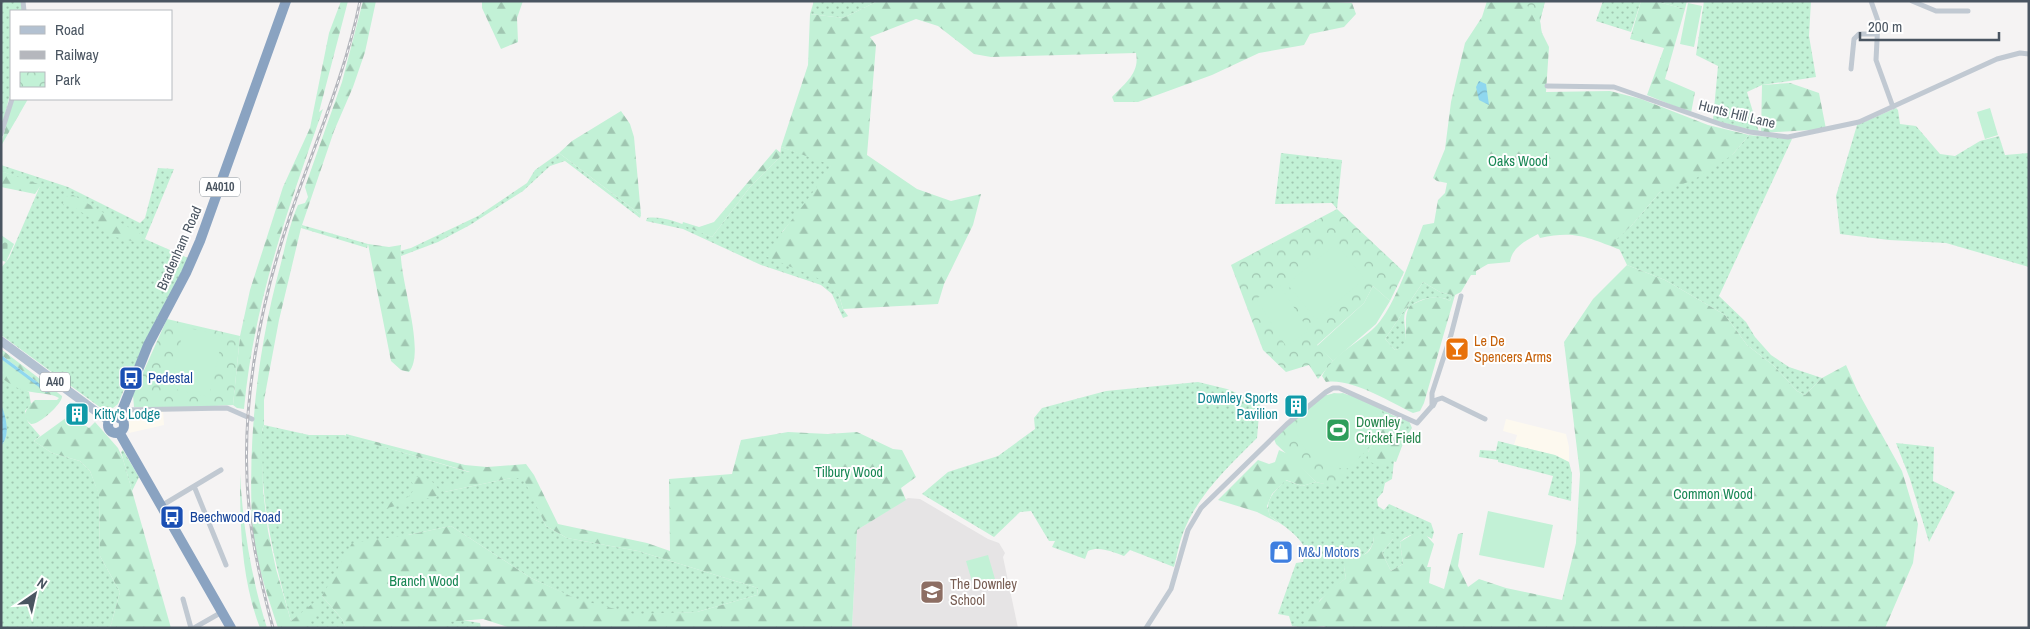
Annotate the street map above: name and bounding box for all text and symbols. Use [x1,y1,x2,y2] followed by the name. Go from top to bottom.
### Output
[10,10,172,100] legend
[1860,10,1999,42] scale bar
[1868,16,1902,37] text: 200 m
[55,19,84,40] text: Road
[55,44,100,65] text: Railway
[55,69,81,90] text: Park
[1697,96,1777,132] street label: Hunts Hill Lane
[1488,152,1548,170] park label: Oaks Wood
[200,178,240,196] road number: A4010
[152,203,206,293] street label: Bradenham Road
[1474,332,1552,366] place label: Le De Spencers Arms
[1444,336,1470,362] bar icon: Le De Spencers Arms
[118,365,144,391] bus stop icon: Pedestal
[148,369,193,387] place label: Pedestal
[40,372,70,392] road number: A40
[1198,389,1278,423] place label: Downley Sports Pavilion
[1283,393,1309,419] building icon: Downley Sports Pavilion
[64,401,90,427] building icon: Kitty's Lodge
[94,405,160,423] place label: Kitty's Lodge
[1356,413,1421,447] place label: Downley Cricket Field
[1325,417,1351,443] sports icon: Downley Cricket Field
[815,463,883,481] park label: Tilbury Wood
[1673,485,1753,503] park label: Common Wood
[159,504,185,530] bus stop icon: Beechwood Road
[190,508,281,526] place label: Beechwood Road
[1268,539,1294,565] shop icon: M&J Motors
[1298,543,1359,561] place label: M&J Motors
[10,569,60,619] north arrow
[389,572,459,590] park label: Branch Wood
[34,573,51,593] text: N
[950,575,1017,609] place label: The Downley School
[919,579,945,605] school or university icon: The Downley School

